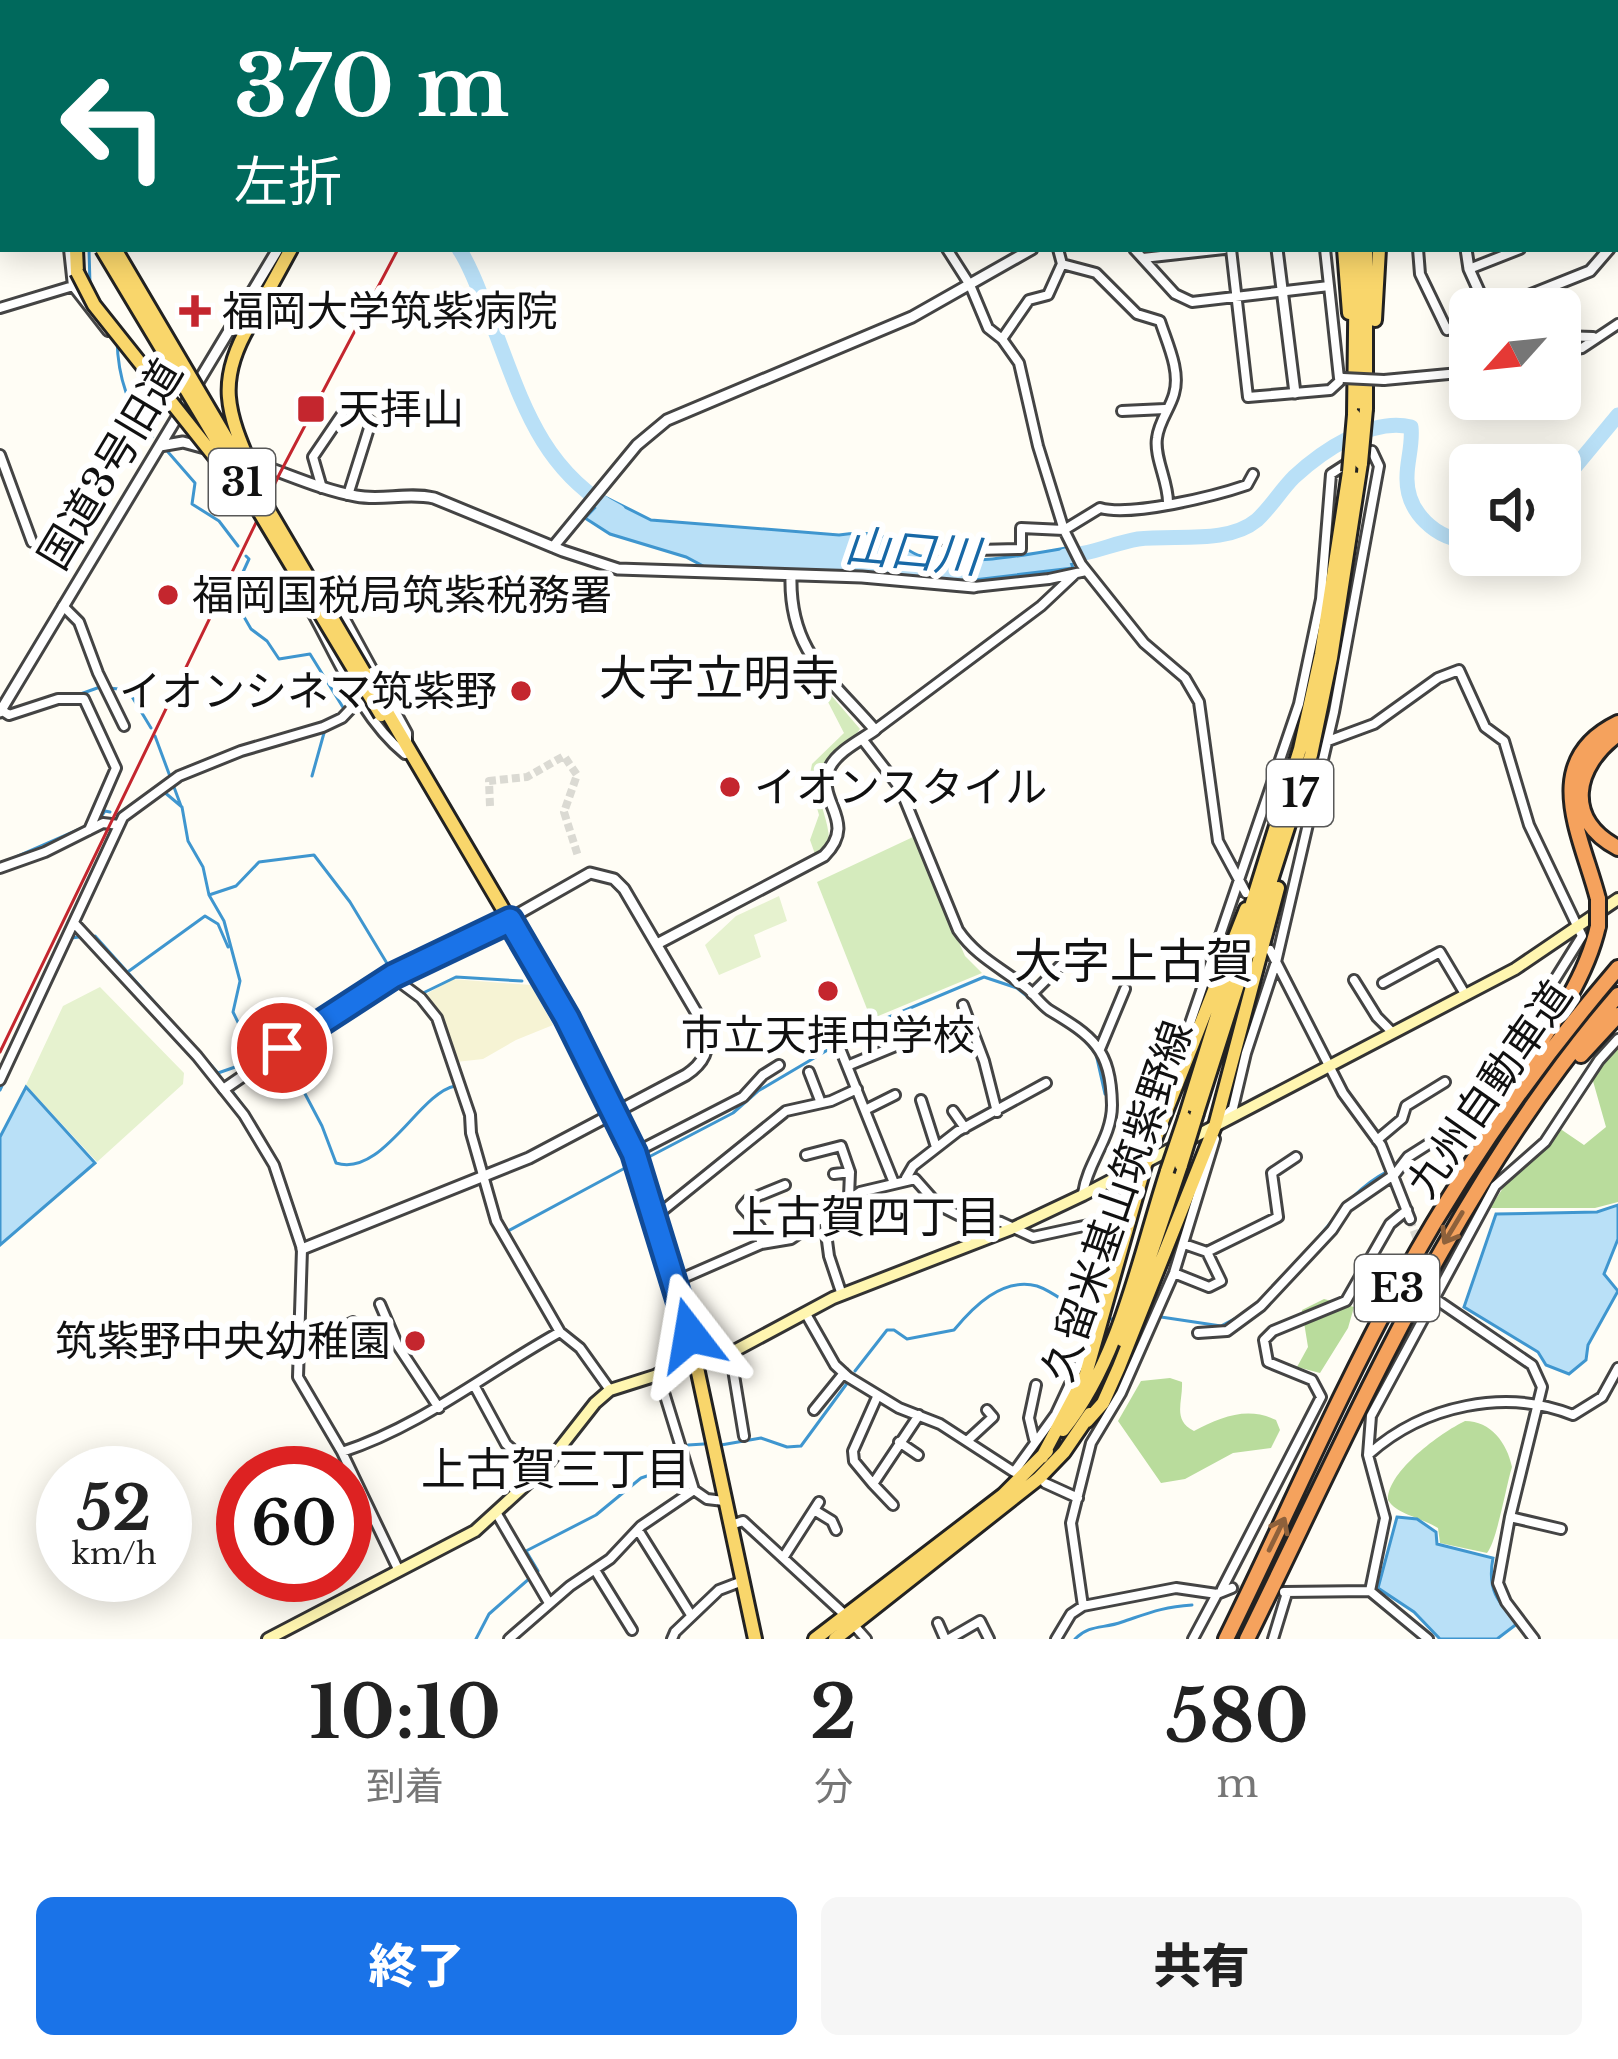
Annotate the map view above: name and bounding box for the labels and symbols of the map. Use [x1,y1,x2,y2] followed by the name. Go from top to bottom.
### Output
[222,285,558,337] place label: 福岡大学筑紫病院
[1449,288,1581,420] north arrow
[179,295,211,327] marker: 福岡大学筑紫病院
[27,350,193,578] street label: 国道3号旧道
[338,383,464,435] place label: 天拝山
[295,393,327,425] marker: 天拝山
[209,449,275,515] road number: 31
[842,517,986,585] water label: 山口川
[192,569,612,621] place label: 福岡国税局筑紫税務署
[155,582,181,608] marker: 福岡国税局筑紫税務署
[599,648,839,708] district label: 大字立明寺
[119,665,497,717] place label: イオンシネマ筑紫野
[508,678,534,704] marker: イオンシネマ筑紫野
[1267,760,1333,826] road number: 17
[754,761,1047,813] place label: イオンスタイル
[717,774,743,800] marker: イオンスタイル
[1014,931,1254,991] district label: 大字上古賀
[1395,971,1583,1207] street label: 九州自動車道
[815,978,841,1004] marker: 市立天拝中学校
[231,997,333,1099] pin
[681,1009,975,1061] place label: 市立天拝中学校
[1031,1014,1203,1388] street label: 久留米基山筑紫野線
[731,1189,1001,1245] district label: 上古賀四丁目
[1441,1210,1465,1244] one-way arrow
[1355,1255,1439,1321] road number: E3
[627,1272,753,1398] position arrow
[55,1315,391,1367] place label: 筑紫野中央幼稚園
[402,1328,428,1354] marker: 筑紫野中央幼稚園
[421,1441,691,1497] district label: 上古賀三丁目
[216,1446,372,1602] speed limit sign: 60
[1267,1517,1290,1552] one-way arrow

